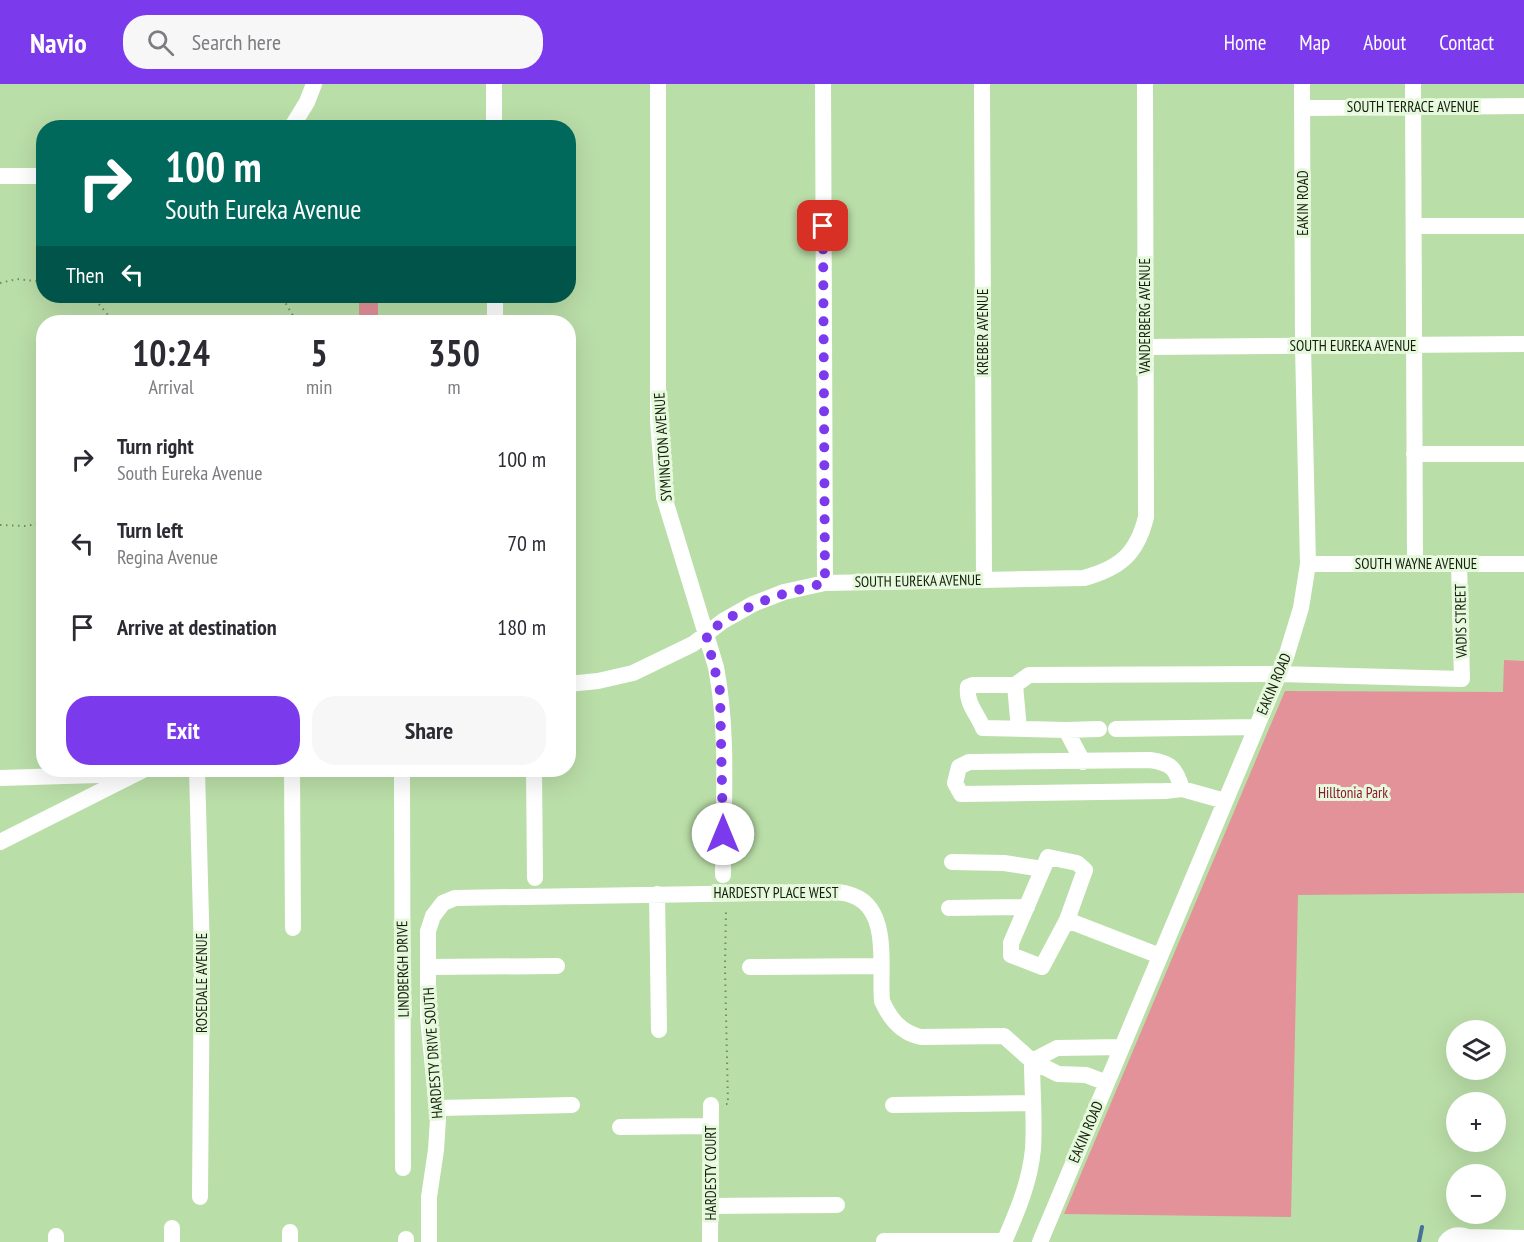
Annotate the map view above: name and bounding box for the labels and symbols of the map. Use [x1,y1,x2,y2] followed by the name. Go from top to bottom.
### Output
[1347,97,1479,116] street label: SOUTH TERRACE AVENUE
[1293,170,1312,236] street label: EAKIN ROAD
[797,200,848,251] pin
[1135,258,1154,375] street label: VANDERBERG AVENUE
[973,289,992,375] street label: KREBER AVENUE
[1290,336,1416,355] street label: SOUTH EUREKA AVENUE
[649,392,676,502] street label: SYMINGTON AVENUE
[1355,554,1477,573] street label: SOUTH WAYNE AVENUE
[854,570,982,591] street label: SOUTH EUREKA AVENUE
[1450,583,1471,659] street label: VADIS STREET
[1252,650,1295,718] street label: EAKIN ROAD
[1318,783,1388,802] park label: Hilltonia Park
[691,802,755,866] position arrow
[714,883,839,902] street label: HARDESTY PLACE WEST
[392,921,413,1017] street label: LINDBERGH DRIVE
[192,933,211,1033] street label: ROSEDALE AVENUE
[418,987,447,1119] street label: HARDESTY DRIVE SOUTH
[1064,1098,1107,1166] street label: EAKIN ROAD
[701,1125,720,1220] street label: HARDESTY COURT

